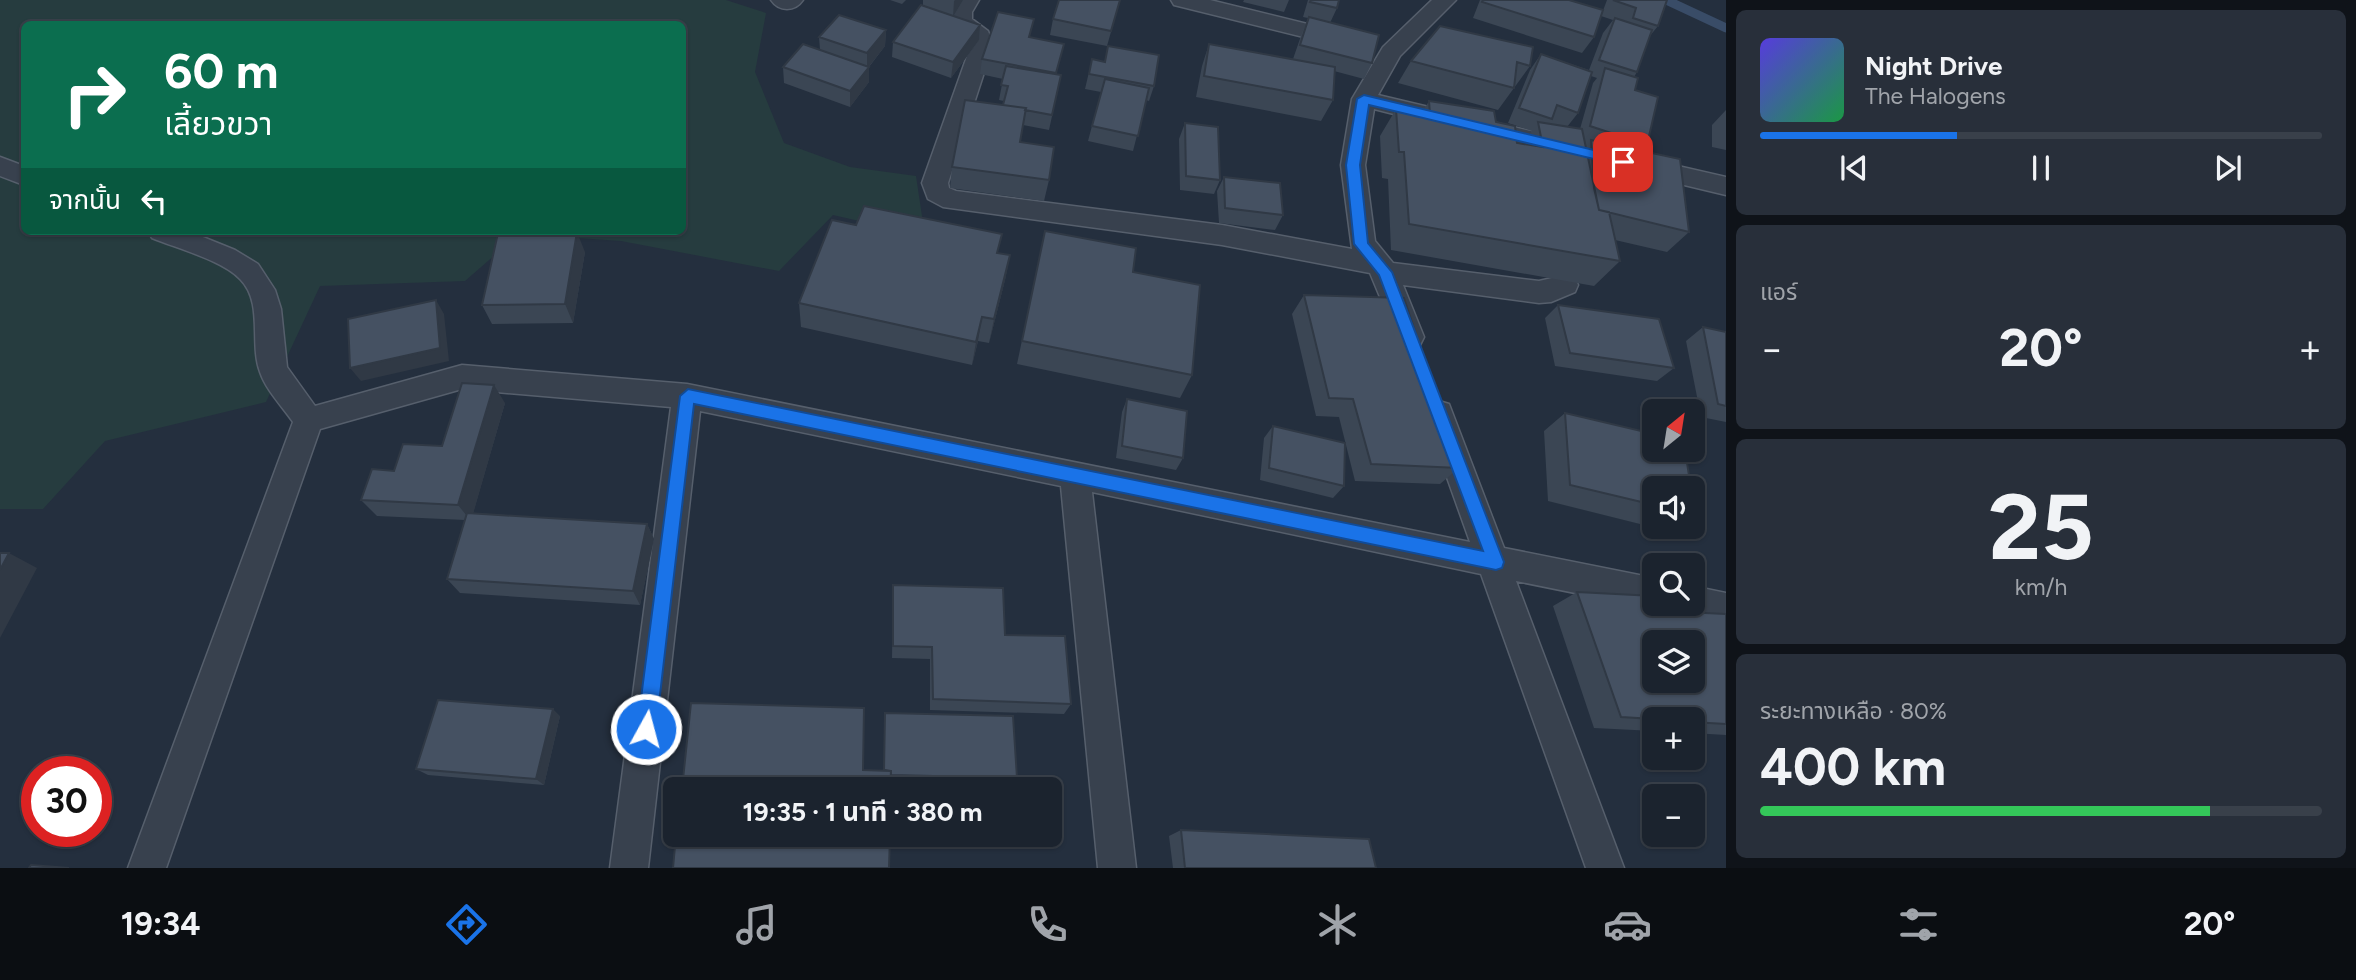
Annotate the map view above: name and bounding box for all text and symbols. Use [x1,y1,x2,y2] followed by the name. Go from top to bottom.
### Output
[164,41,279,100] text: 60 m
[49,49,140,140] icon: right
[1865,50,2002,82] text: Night Drive
[1865,82,2006,110] text: The Halogens
[164,105,272,143] text: เลี้ยวขวา
[1593,132,1653,192] pin
[1604,143,1642,181] icon: arrive
[1835,149,1873,187] icon: previous
[2022,149,2060,187] icon: pause
[2209,149,2247,187] icon: next
[135,182,173,220] icon: left
[49,184,121,216] text: จากนั้น
[1760,278,1797,306] text: แอร์
[1999,317,2083,379] text: 20°
[1760,326,1784,372] text: −
[2298,326,2322,372] text: +
[1642,399,1704,462] north arrow
[1642,399,1705,847] map controls
[1988,473,2094,582] text: 25
[1642,476,1705,539] button: sound
[1642,553,1705,616] button: search
[2015,573,2067,601] text: km/h
[1642,630,1705,693] button: layers
[609,692,683,766] position arrow
[1760,697,1947,725] text: ระยะทางเหลือ · 80%
[1642,707,1705,770] button: +
[1760,736,1946,798] text: 400 km
[21,756,112,847] speed limit sign: 30
[1642,784,1705,847] button: −
[743,796,982,828] text: 19:35 · 1 นาที · 380 m
[442,900,491,949] icon: directions
[732,900,781,949] icon: music
[1023,900,1072,949] icon: phone
[1313,900,1362,949] icon: climate
[1603,900,1652,949] icon: car
[1894,900,1943,949] icon: filters
[121,905,200,943] text: 19:34
[2184,905,2235,943] text: 20°

